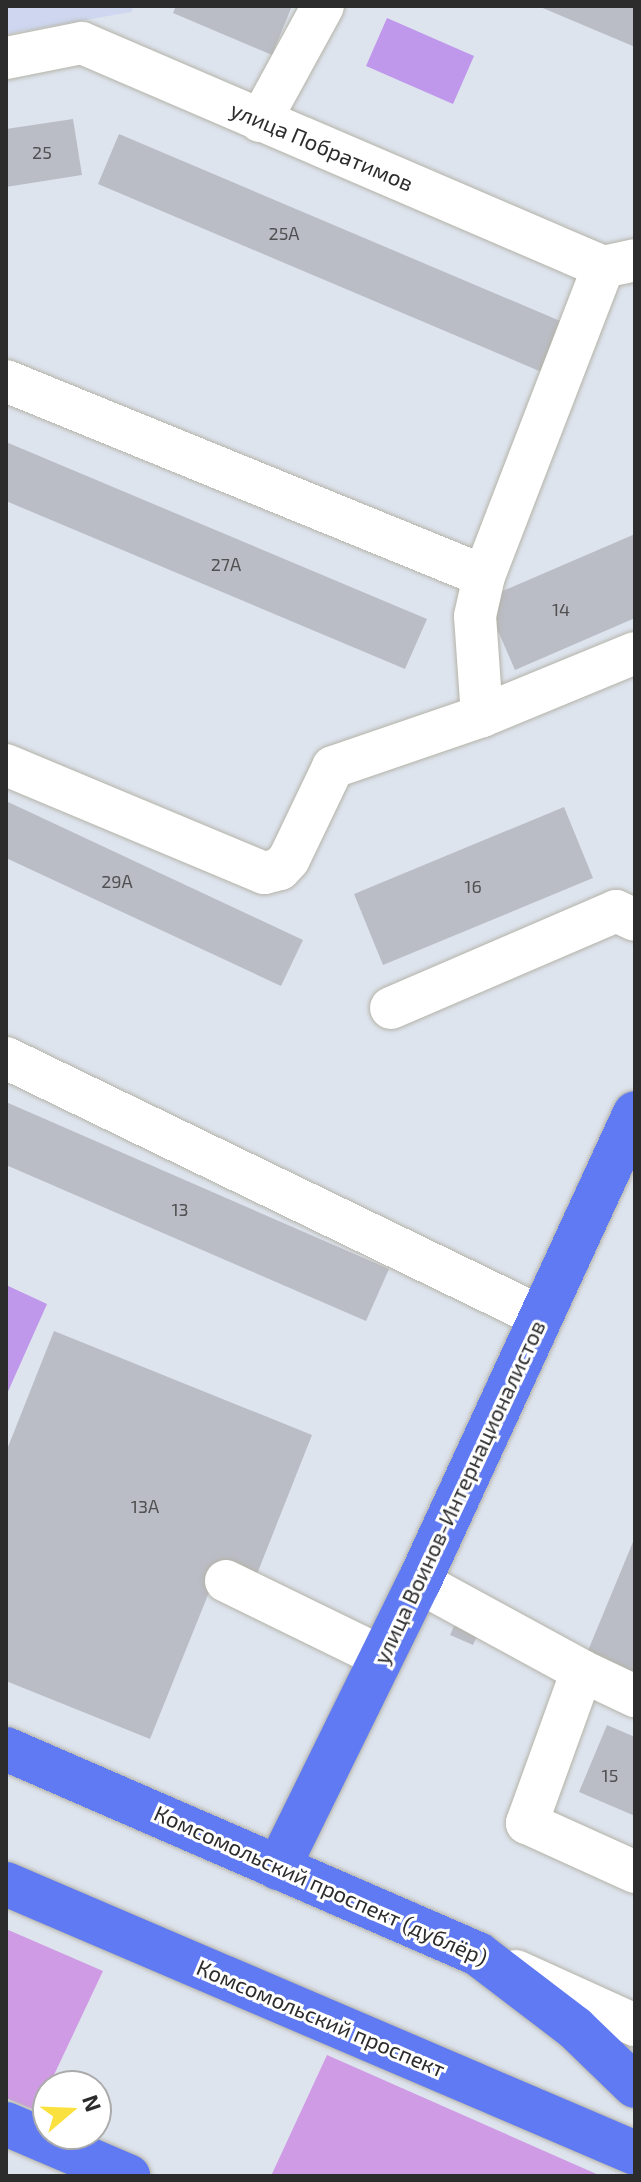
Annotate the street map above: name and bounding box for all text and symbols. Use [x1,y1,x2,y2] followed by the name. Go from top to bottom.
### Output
[227,96,417,196] street label: улица Побратимов
[32,141,52,163] house number: 25
[269,222,299,244] house number: 25А
[211,553,241,575] house number: 27А
[552,598,570,620] house number: 14
[101,870,133,892] house number: 29А
[464,875,482,897] house number: 16
[171,1198,189,1220] house number: 13
[368,1316,550,1668] street label: улица Воинов-Интернационалистов
[131,1495,159,1517] house number: 13А
[602,1764,618,1786] house number: 15
[150,1799,492,1971] street label: Комсомольский проспект (дублёр)
[193,1954,449,2082] street label: Комсомольский проспект
[32,2070,112,2150] north arrow
[78,2091,108,2115] text: N

